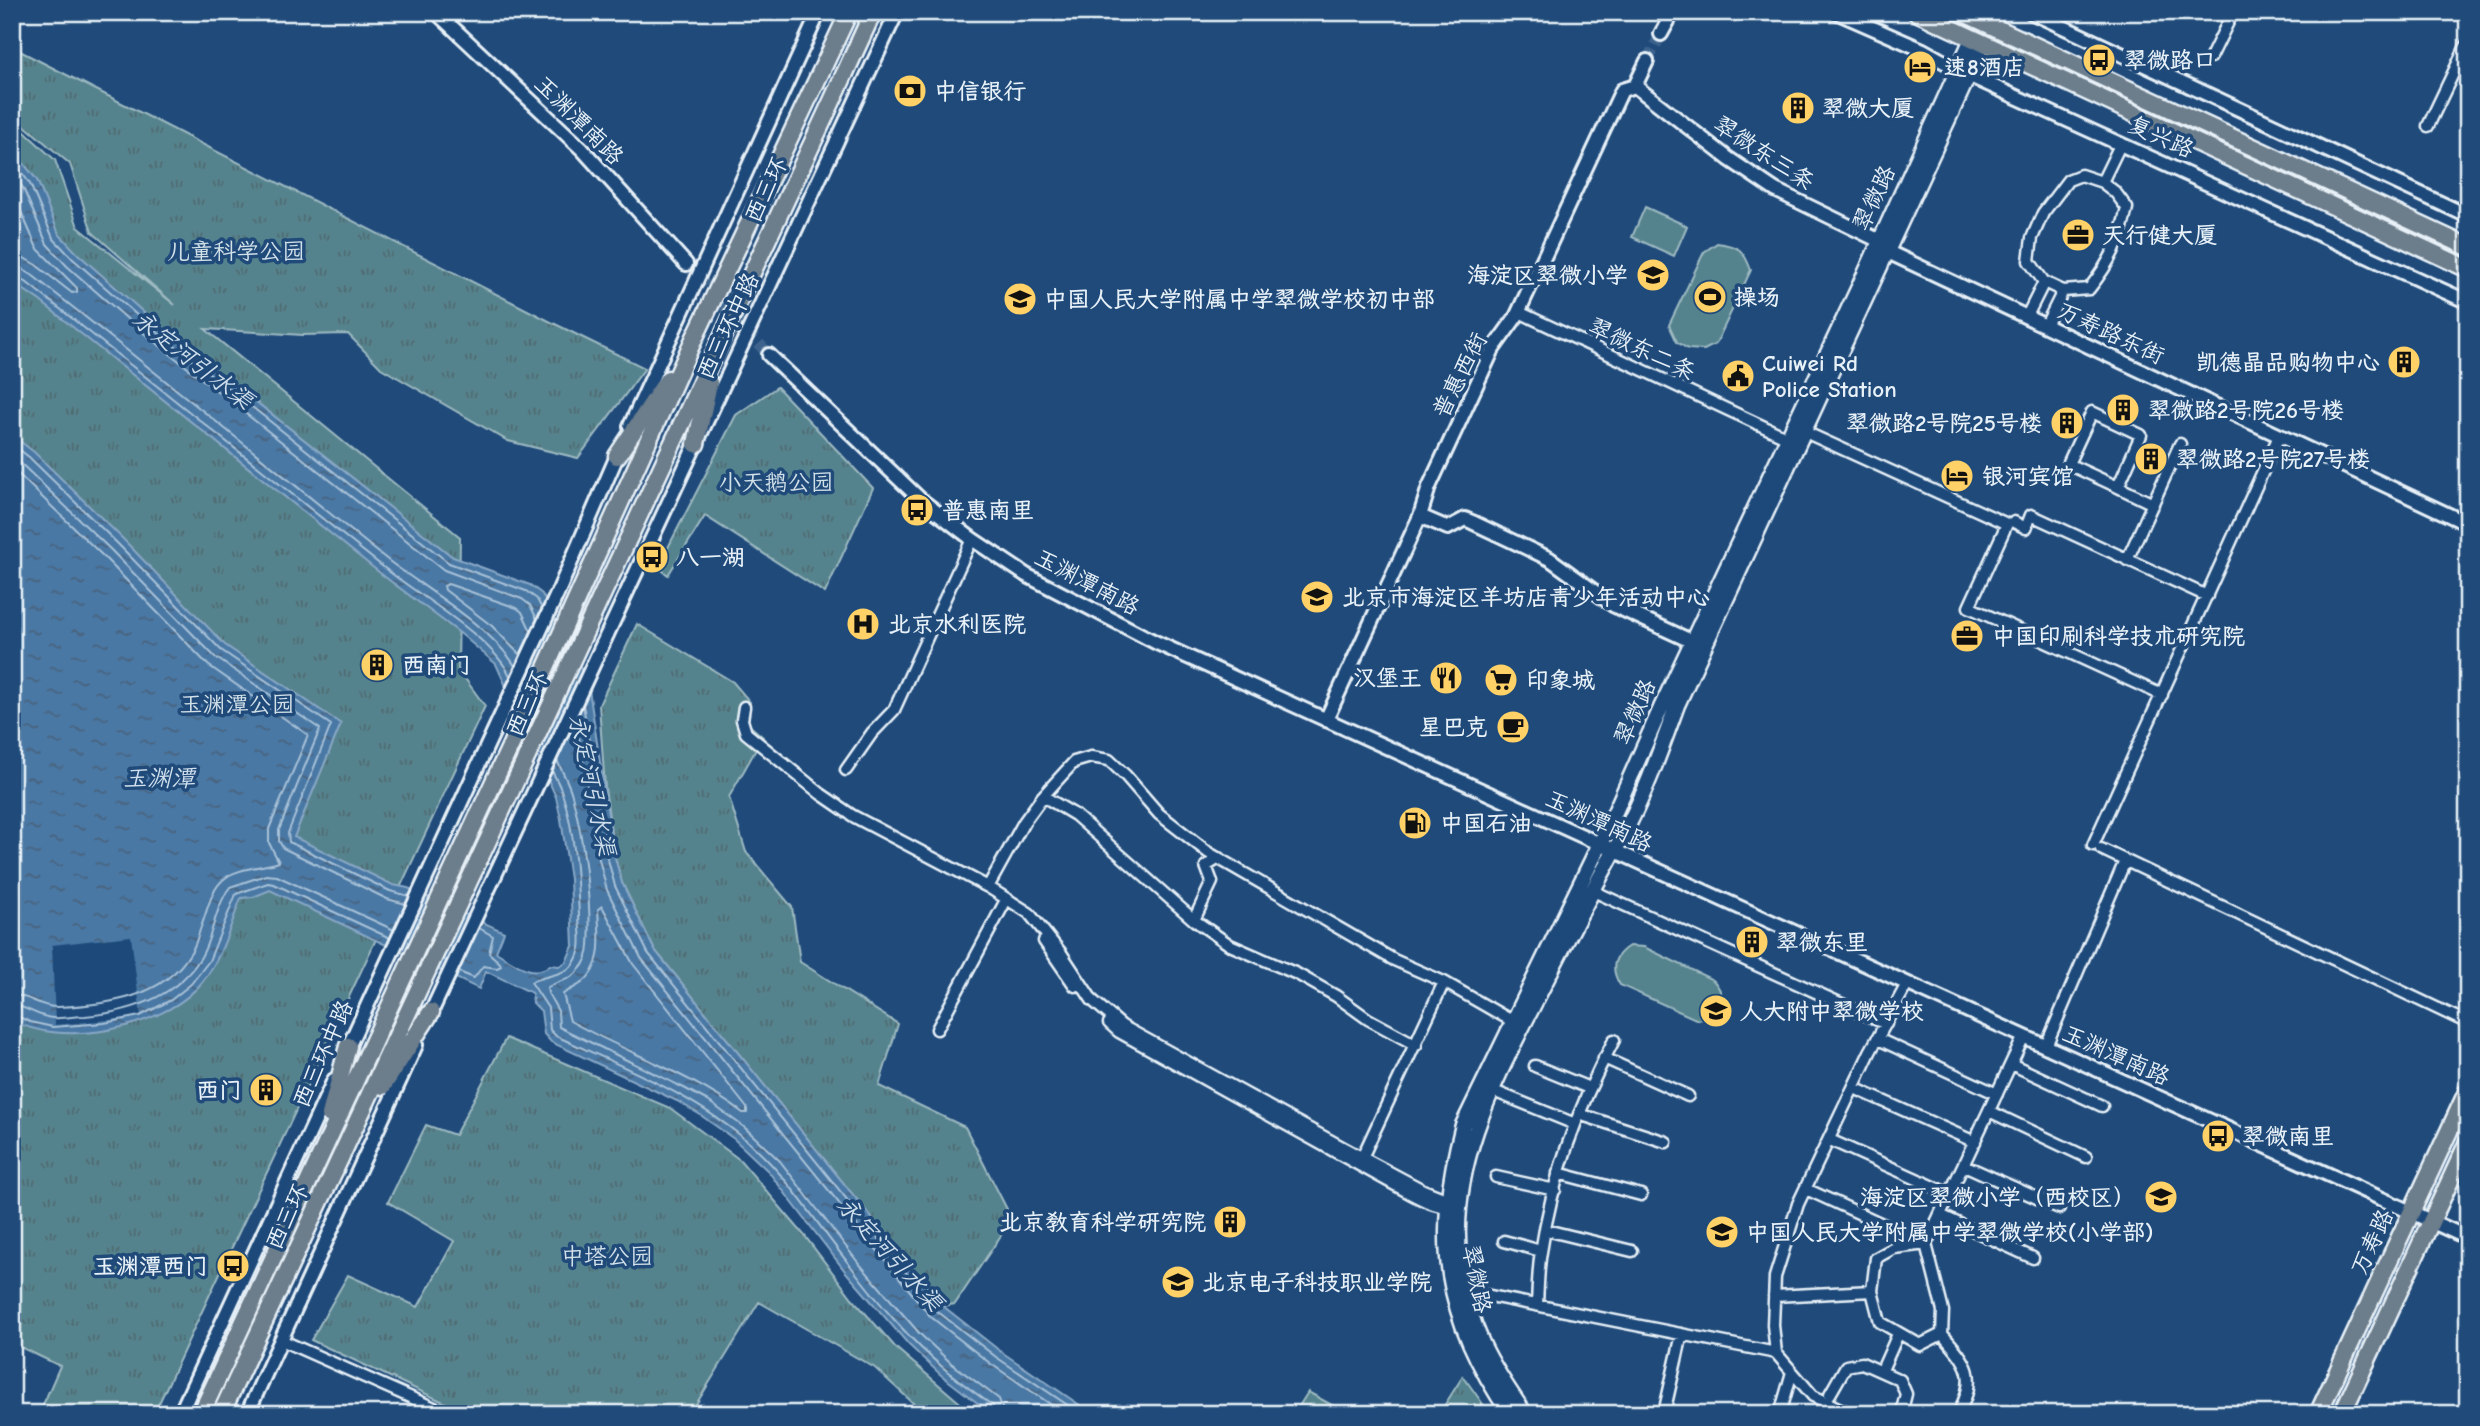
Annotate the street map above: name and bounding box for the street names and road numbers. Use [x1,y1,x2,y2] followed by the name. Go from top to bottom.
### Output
[529,70,629,170] street label: 玉渊潭南路
[1708,110,1820,196] street label: 翠微东三条
[2124,111,2198,163] street label: 复兴路
[739,153,793,227] street label: 西三环
[1847,161,1901,235] street label: 翠微路
[691,268,765,384] street label: 西三环中路
[2053,296,2169,370] street label: 万寿路东街
[1584,312,1700,386] street label: 翠微东二条
[1427,328,1493,422] street label: 普惠西街
[1030,543,1144,621] street label: 玉渊潭南路
[501,667,553,741] street label: 西三环
[1609,675,1661,749] street label: 翠微路
[1541,784,1657,858] street label: 玉渊潭南路
[287,996,359,1112] street label: 西三环中路
[2058,1019,2174,1091] street label: 玉渊潭南路
[260,1180,314,1254] street label: 西三环
[2345,1205,2399,1279] street label: 万寿路
[1457,1243,1497,1315] street label: 翠微路

